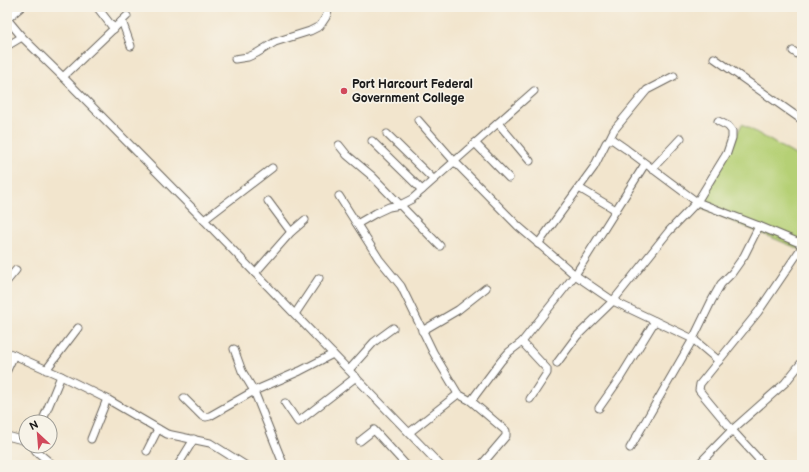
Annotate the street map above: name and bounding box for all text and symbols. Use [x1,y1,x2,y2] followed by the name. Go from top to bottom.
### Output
[352,77,473,106] place label: Port Harcourt Federal Government College
[339,86,349,96] marker: Port Harcourt Federal Government College
[18,414,58,454] north arrow
[27,418,40,433] text: N

